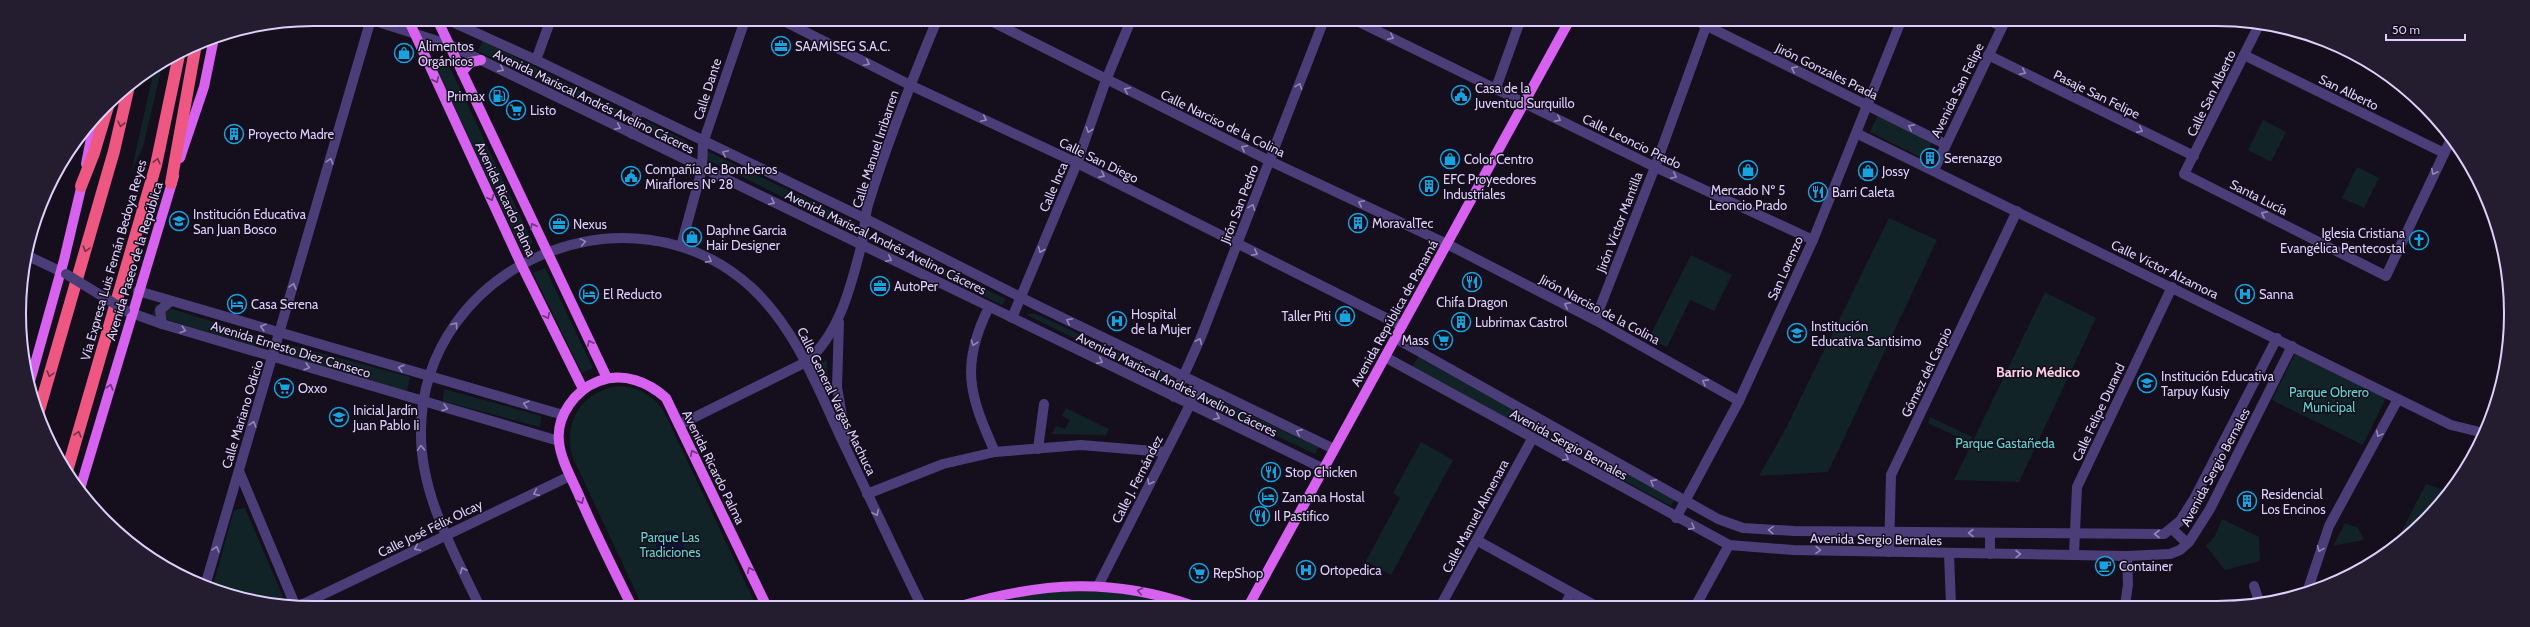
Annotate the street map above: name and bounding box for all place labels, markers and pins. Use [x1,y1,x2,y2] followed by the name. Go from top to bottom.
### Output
[770,35,792,57] office icon: SAAMISEG S.A.C.
[418,38,474,69] place label: Alimentos Orgánicos
[795,38,891,54] place label: SAAMISEG S.A.C.
[393,42,415,64] shop icon: Alimentos Orgánicos
[1474,80,1575,111] place label: Casa de la Juventud Surquillo
[1450,84,1472,106] public building icon: Casa de la Juventud Surquillo
[488,85,510,107] fuel station icon: Primax
[447,88,486,104] place label: Primax
[505,99,527,121] supermarket icon: Listo
[530,102,556,118] place label: Listo
[223,123,245,145] building icon: Proyecto Madre
[248,126,335,142] place label: Proyecto Madre
[1919,147,1941,169] building icon: Serenazgo
[1439,148,1461,170] shop icon: Color Centro
[1944,150,2002,166] place label: Serenazgo
[1464,151,1533,167] place label: Color Centro
[1737,159,1759,181] shop icon: Mercado Nº 5 Leoncio Prado
[1857,160,1879,182] shop icon: Jossy
[645,161,778,192] place label: Compañía de Bomberos Miraflores Nº 28
[1881,163,1910,179] place label: Jossy
[620,165,642,187] public building icon: Compañía de Bomberos Miraflores Nº 28
[1443,171,1537,202] place label: EFC Proyeedores Industriales
[1418,175,1440,197] building icon: EFC Proyeedores Industriales
[1807,181,1829,203] restaurant icon: Barri Caleta
[1709,182,1787,213] place label: Mercado Nº 5 Leoncio Prado
[1832,184,1895,200] place label: Barri Caleta
[193,206,307,237] place label: Institución Educativa San Juan Bosco
[168,210,190,232] school or university icon: Institución Educativa San Juan Bosco
[1347,212,1369,234] building icon: MoravalTec
[548,213,570,235] office icon: Nexus
[1372,215,1433,231] place label: MoravalTec
[573,216,608,232] place label: Nexus
[706,222,787,253] place label: Daphne Garcia Hair Designer
[2280,225,2406,256] place label: Iglesia Cristiana Evangélica Pentecostal
[681,226,703,248] shop icon: Daphne Garcia Hair Designer
[2408,229,2430,251] church icon: Iglesia Cristiana Evangélica Pentecostal
[1461,271,1483,293] restaurant icon: Chifa Dragon
[869,275,891,297] office icon: AutoPer
[894,278,939,294] place label: AutoPer
[578,283,600,305] hotel icon: El Reducto
[2234,283,2256,305] hospital icon: Sanna
[603,286,662,302] place label: El Reducto
[2259,286,2294,302] place label: Sanna
[226,293,248,315] hotel icon: Casa Serena
[1436,294,1508,310] place label: Chifa Dragon
[251,296,319,312] place label: Casa Serena
[1334,305,1356,327] shop icon: Taller Piti
[1131,306,1192,338] place label: Hospital de la Mujer
[1282,308,1331,324] place label: Taller Piti
[1106,310,1128,332] hospital icon: Hospital de la Mujer
[1450,311,1472,333] building icon: Lubrimax Castrol
[1475,314,1567,330] place label: Lubrimax Castrol
[1811,318,1921,349] place label: Institución Educativa Santisimo
[1786,322,1808,344] school or university icon: Institución Educativa Santisimo
[1432,329,1454,351] supermarket icon: Mass
[1402,332,1430,348] place label: Mass
[2161,368,2275,399] place label: Institución Educativa Tarpuy Kusiy
[2136,372,2158,394] school or university icon: Institución Educativa Tarpuy Kusiy
[273,377,295,399] supermarket icon: Oxxo
[298,380,327,396] place label: Oxxo
[352,402,419,433] place label: Inicial Jardín Juan Pablo Ii
[328,406,350,428] school or university icon: Inicial Jardín Juan Pablo Ii
[1260,461,1282,483] restaurant icon: Stop Chicken
[1285,464,1357,480] place label: Stop Chicken
[1257,486,1279,508] hotel icon: Zamana Hostal
[2261,486,2326,517] place label: Residencial Los Encinos
[1282,489,1365,505] place label: Zamana Hostal
[2236,490,2258,512] building icon: Residencial Los Encinos
[1249,505,1271,527] restaurant icon: Il Pastifico
[1274,508,1329,524] place label: Il Pastifico
[2094,555,2116,577] cafe icon: Container
[2119,558,2173,574] place label: Container
[1295,559,1317,581] hospital icon: Ortopedica
[1188,562,1210,584] supermarket icon: RepShop
[1320,562,1382,578] place label: Ortopedica
[1213,565,1263,581] place label: RepShop

